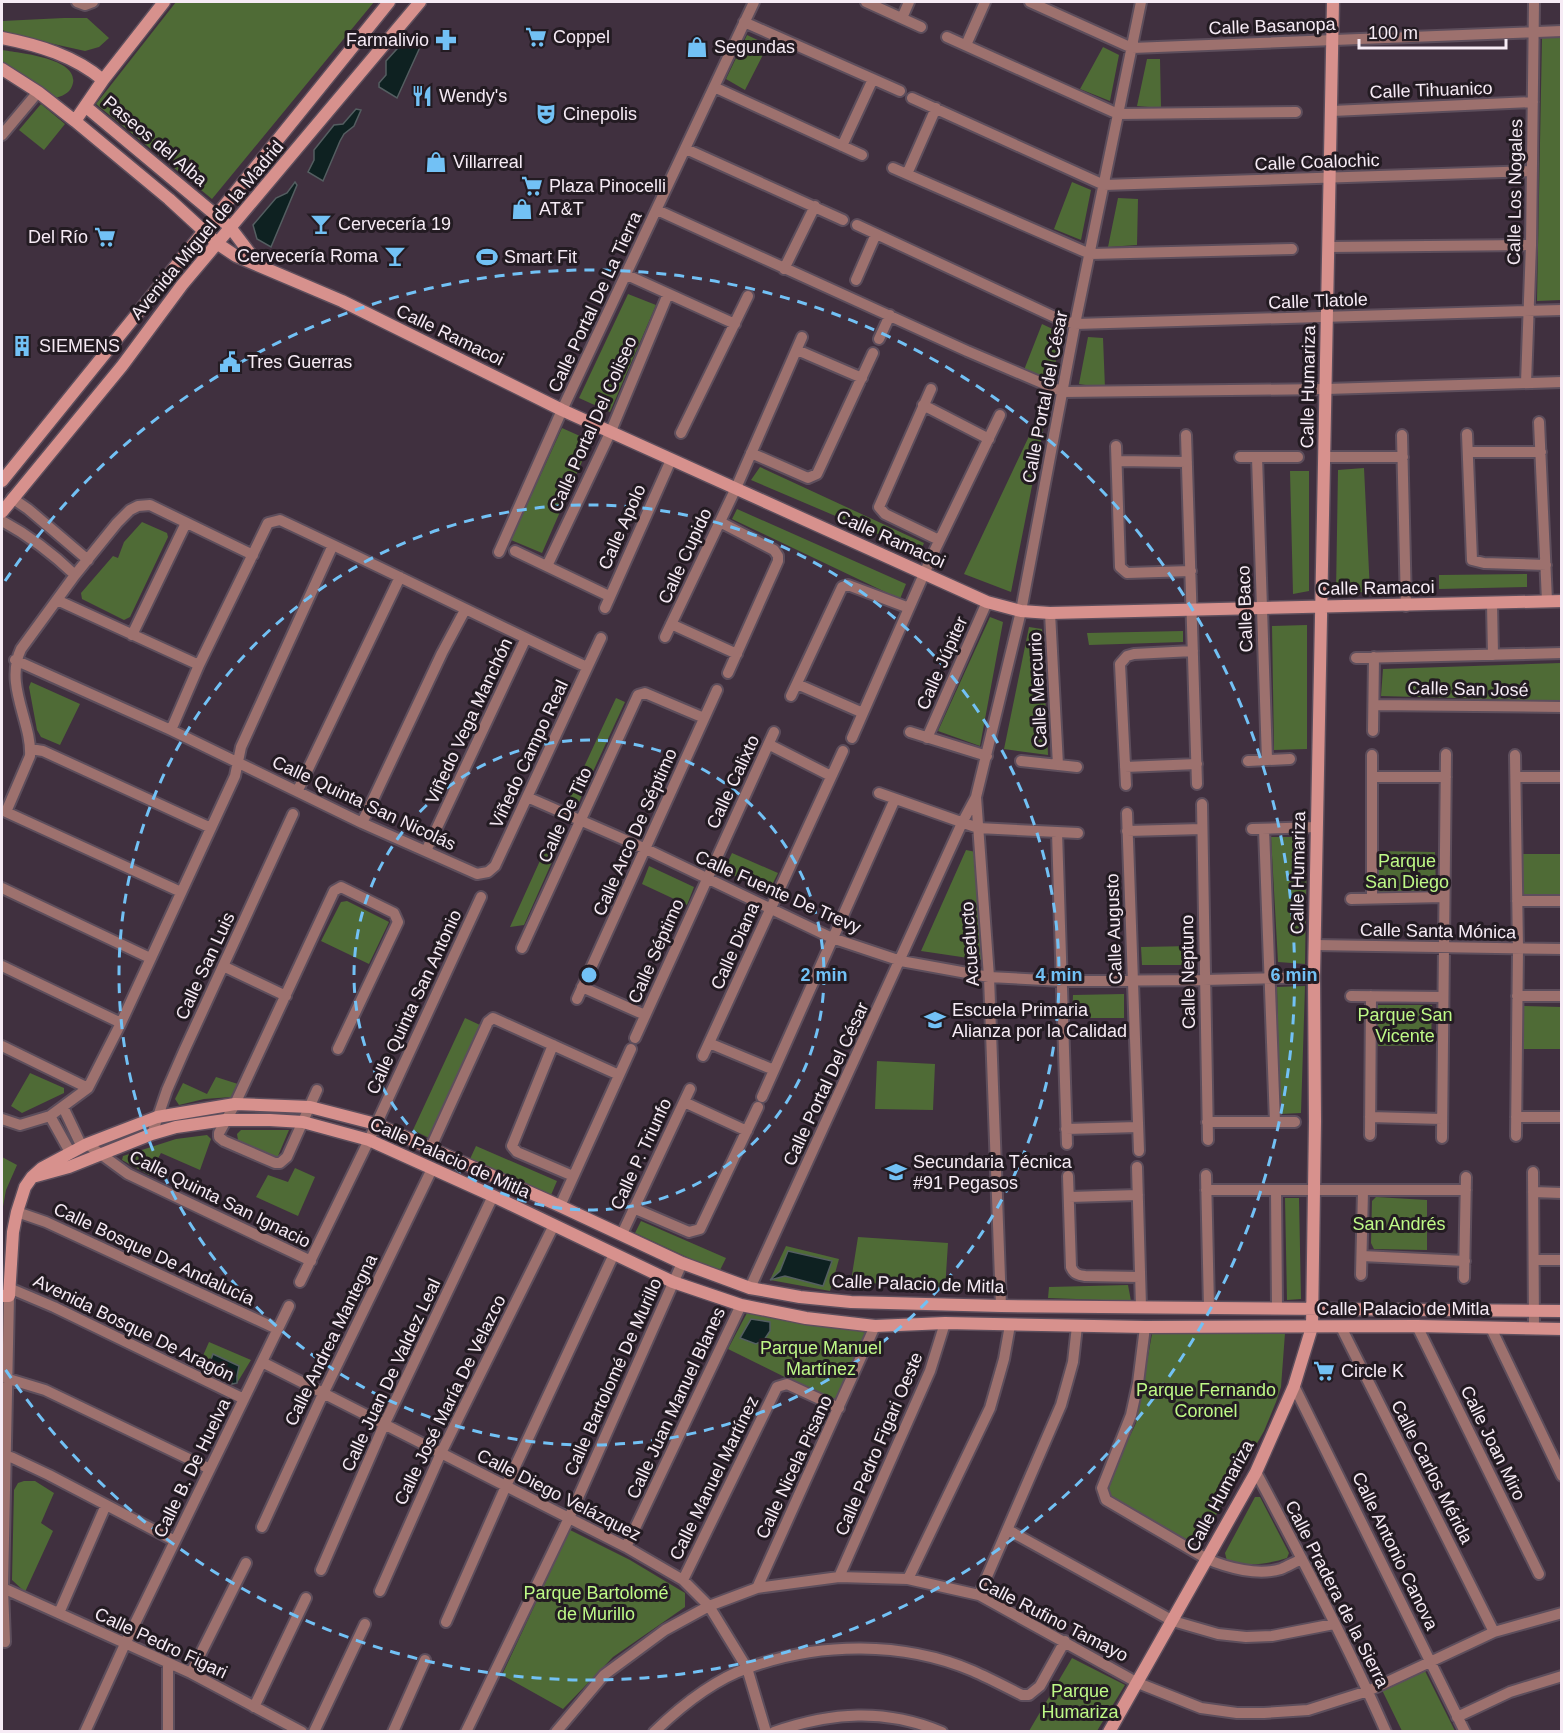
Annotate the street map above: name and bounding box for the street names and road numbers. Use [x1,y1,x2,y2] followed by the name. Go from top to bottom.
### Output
[1208,14,1337,38] street label: Calle Basanopa
[1369,78,1493,102] street label: Calle Tihuanico
[99,92,212,191] street label: Paseos del Alba
[1504,119,1526,265] street label: Calle Los Nogales
[126,137,288,323] street label: Avenida Miguel de la Madrid
[1254,150,1380,174] street label: Calle Coalochic
[544,208,646,396] street label: Calle Portal De La Tierra
[1268,289,1368,313] street label: Calle Tlatole
[393,300,507,370] street label: Calle Ramacoi
[1018,309,1072,485] street label: Calle Portal del César
[1297,324,1319,449] street label: Calle Humariza
[545,333,641,515] street label: Calle Portal Del Coliseo
[594,481,650,573] street label: Calle Apolo
[654,505,716,607] street label: Calle Cupido
[833,506,949,572] street label: Calle Ramacoi
[1233,565,1257,653] street label: Calle Baco
[1317,577,1435,599] street label: Calle Ramacoi
[913,613,971,713] street label: Calle Júpiter
[1025,632,1051,748] street label: Calle Mercurio
[422,635,516,807] street label: Viñedo Vega Manchón
[486,677,572,831] street label: Viñedo Campo Real
[1407,678,1529,700] street label: Calle San José
[703,732,763,832] street label: Calle Calixto
[589,745,681,919] street label: Calle Arco De Séptimo
[269,752,459,854] street label: Calle Quinta San Nicolás
[534,764,596,866] street label: Calle De Tito
[1287,810,1309,935] street label: Calle Humariza
[692,846,864,938] street label: Calle Fuente De Trevy
[1102,873,1126,985] street label: Calle Augusto
[624,896,688,1006] street label: Calle Séptimo
[707,899,763,993] street label: Calle Diana
[957,901,983,987] street label: Acueducto
[362,907,466,1097] street label: Calle Quinta San Antonio
[171,909,239,1023] street label: Calle San Luis
[1177,915,1199,1029] street label: Calle Neptuno
[1360,920,1517,942] street label: Calle Santa Mónica
[779,999,873,1169] street label: Calle Portal Del César
[606,1095,676,1213] street label: Calle P. Triunfo
[367,1114,534,1203] street label: Calle Palacio de Mitla
[126,1146,314,1252] street label: Calle Quinta San Ignacio
[50,1199,258,1310] street label: Calle Bosque De Andalucía
[281,1250,382,1429] street label: Calle Andrea Mantegna
[30,1271,238,1385] street label: Avenida Bosque De Aragón
[831,1271,1006,1297] street label: Calle Palacio de Mitla
[337,1275,445,1475] street label: Calle Juan De Valdez Leal
[560,1275,666,1479] street label: Calle Bartolomé De Murillo
[390,1292,510,1508] street label: Calle José María De Velazco
[1316,1299,1491,1319] street label: Calle Palacio de Mitla
[623,1304,729,1502] street label: Calle Juan Manuel Blanes
[831,1349,927,1539] street label: Calle Pedro Figari Oeste
[1457,1382,1529,1504] street label: Calle Joan Miro
[752,1392,836,1542] street label: Calle Nicela Pisano
[666,1393,762,1563] street label: Calle Manuel Martínez
[150,1394,235,1541] street label: Calle B. De Huelva
[1387,1397,1477,1548] street label: Calle Carlos Mérida
[1182,1436,1258,1555] street label: Calle Humariza
[474,1445,644,1545] street label: Calle Diego Velázquez
[1348,1469,1442,1634] street label: Calle Antonio Canova
[1281,1497,1393,1692] street label: Calle Pradera de la Sierra
[975,1572,1131,1666] street label: Calle Rufino Tamayo
[91,1603,231,1683] street label: Calle Pedro Figari

